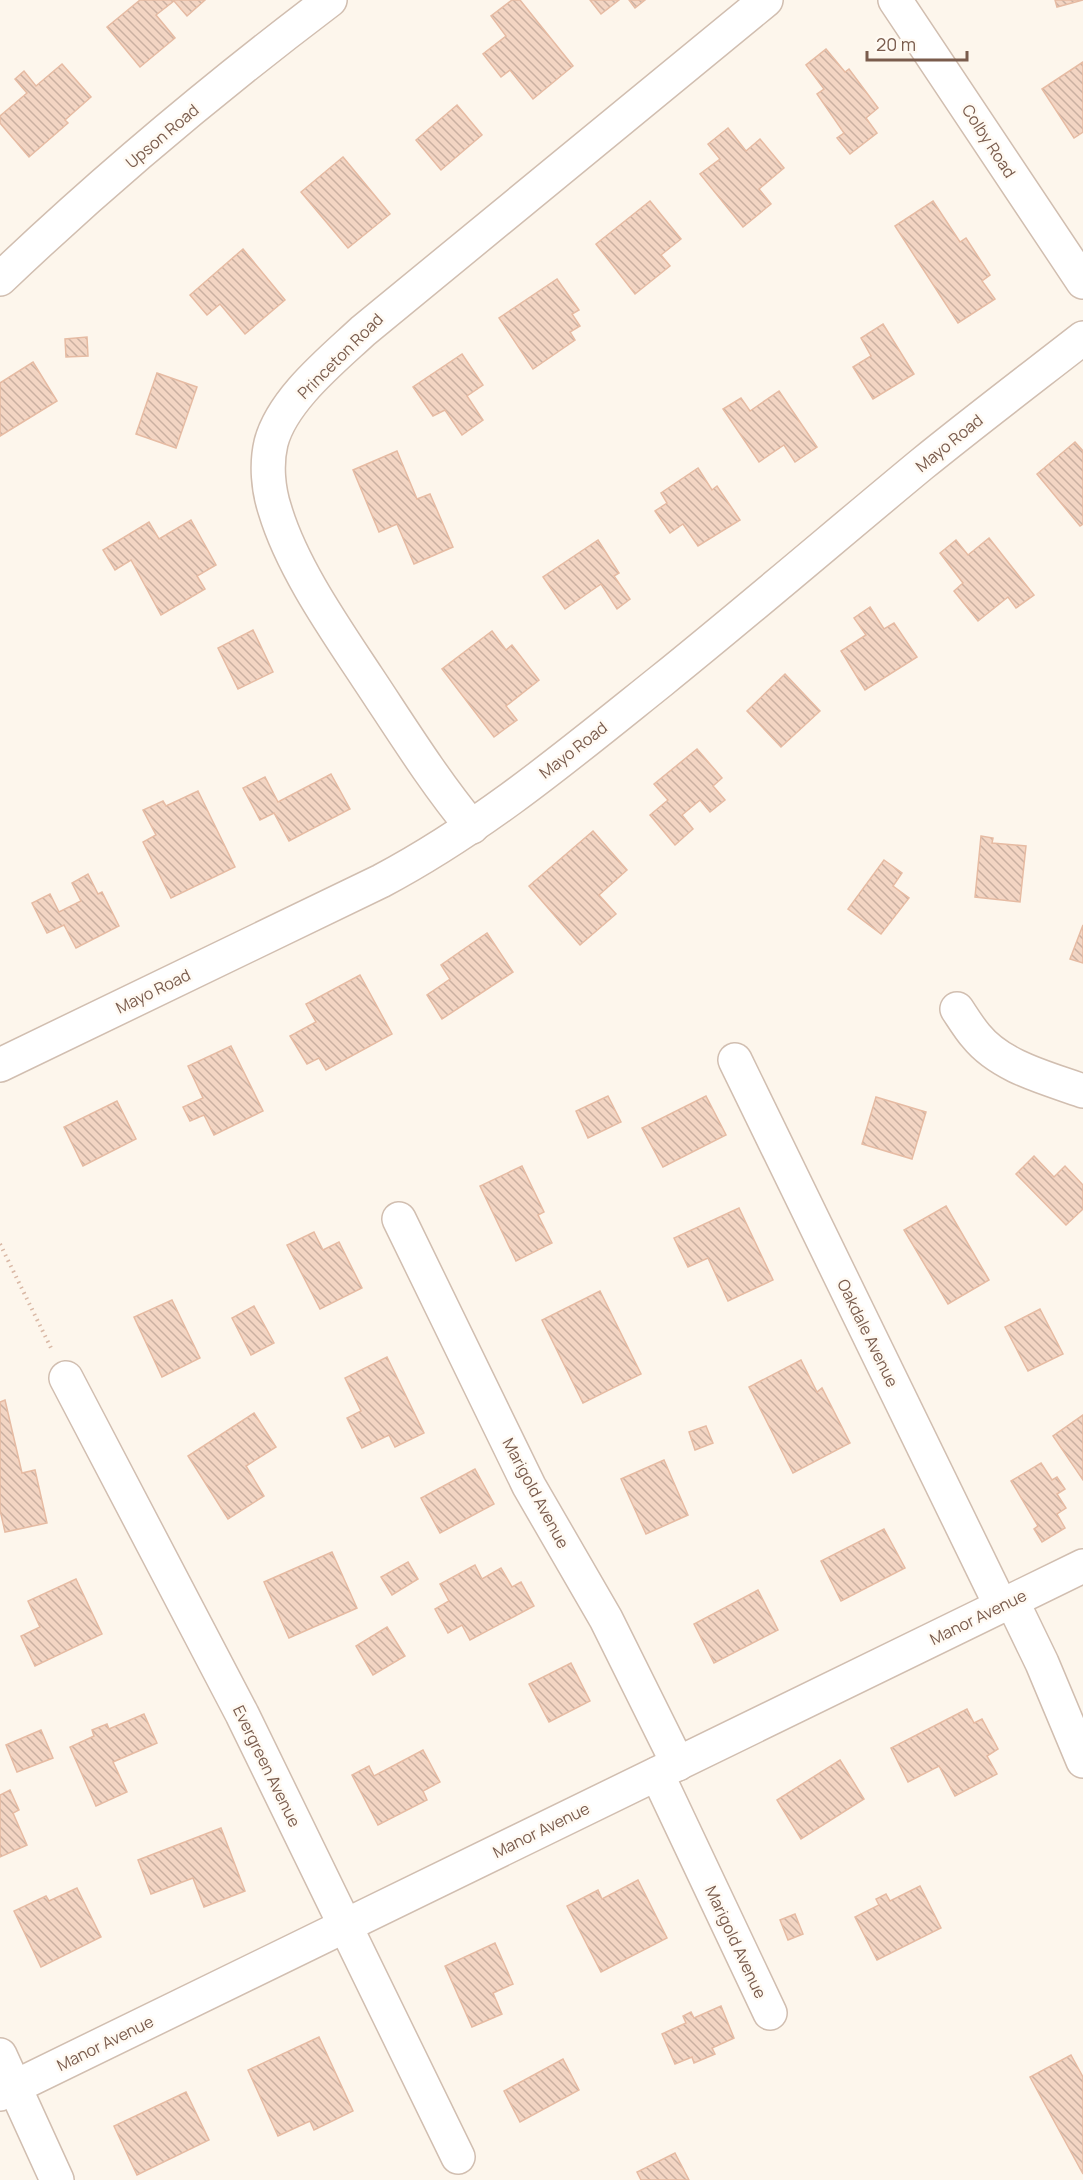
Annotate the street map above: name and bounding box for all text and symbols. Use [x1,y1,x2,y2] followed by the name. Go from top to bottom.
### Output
[867,24,968,62] scale bar
[876,32,916,56] text: 20 m
[121,99,203,173] street label: Upson Road
[957,100,1021,182] street label: Colby Road
[292,308,388,404] street label: Princeton Road
[911,409,987,477] street label: Mayo Road
[534,717,612,783] street label: Mayo Road
[112,963,194,1019] street label: Mayo Road
[832,1275,904,1391] street label: Oakdale Avenue
[498,1434,574,1552] street label: Marigold Avenue
[926,1584,1030,1650] street label: Manor Avenue
[228,1702,306,1830] street label: Evergreen Avenue
[489,1797,593,1863] street label: Manor Avenue
[700,1882,772,2002] street label: Marigold Avenue
[53,2010,157,2076] street label: Manor Avenue

